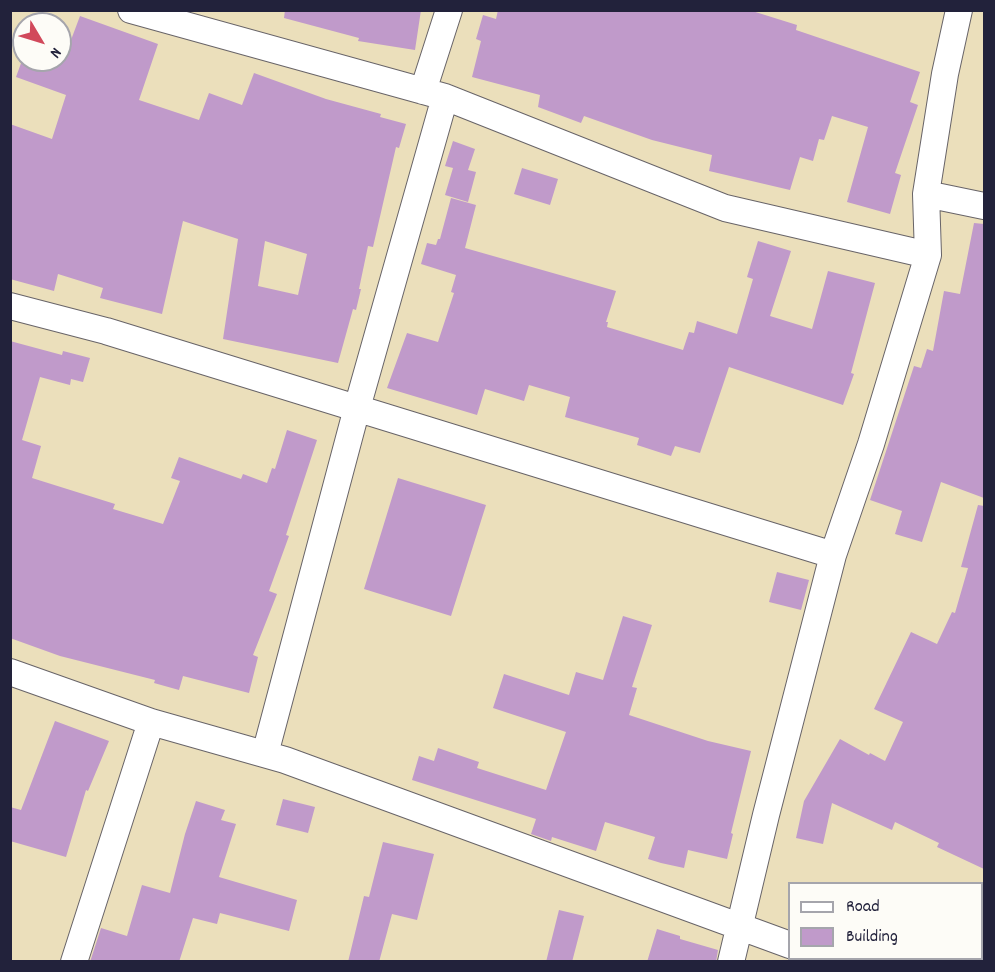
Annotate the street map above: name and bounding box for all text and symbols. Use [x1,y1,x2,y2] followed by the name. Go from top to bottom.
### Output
[12,12,72,72] north arrow
[44,42,66,62] text: N
[788,882,983,960] legend
[846,895,880,920] text: Road
[846,925,898,950] text: Building

